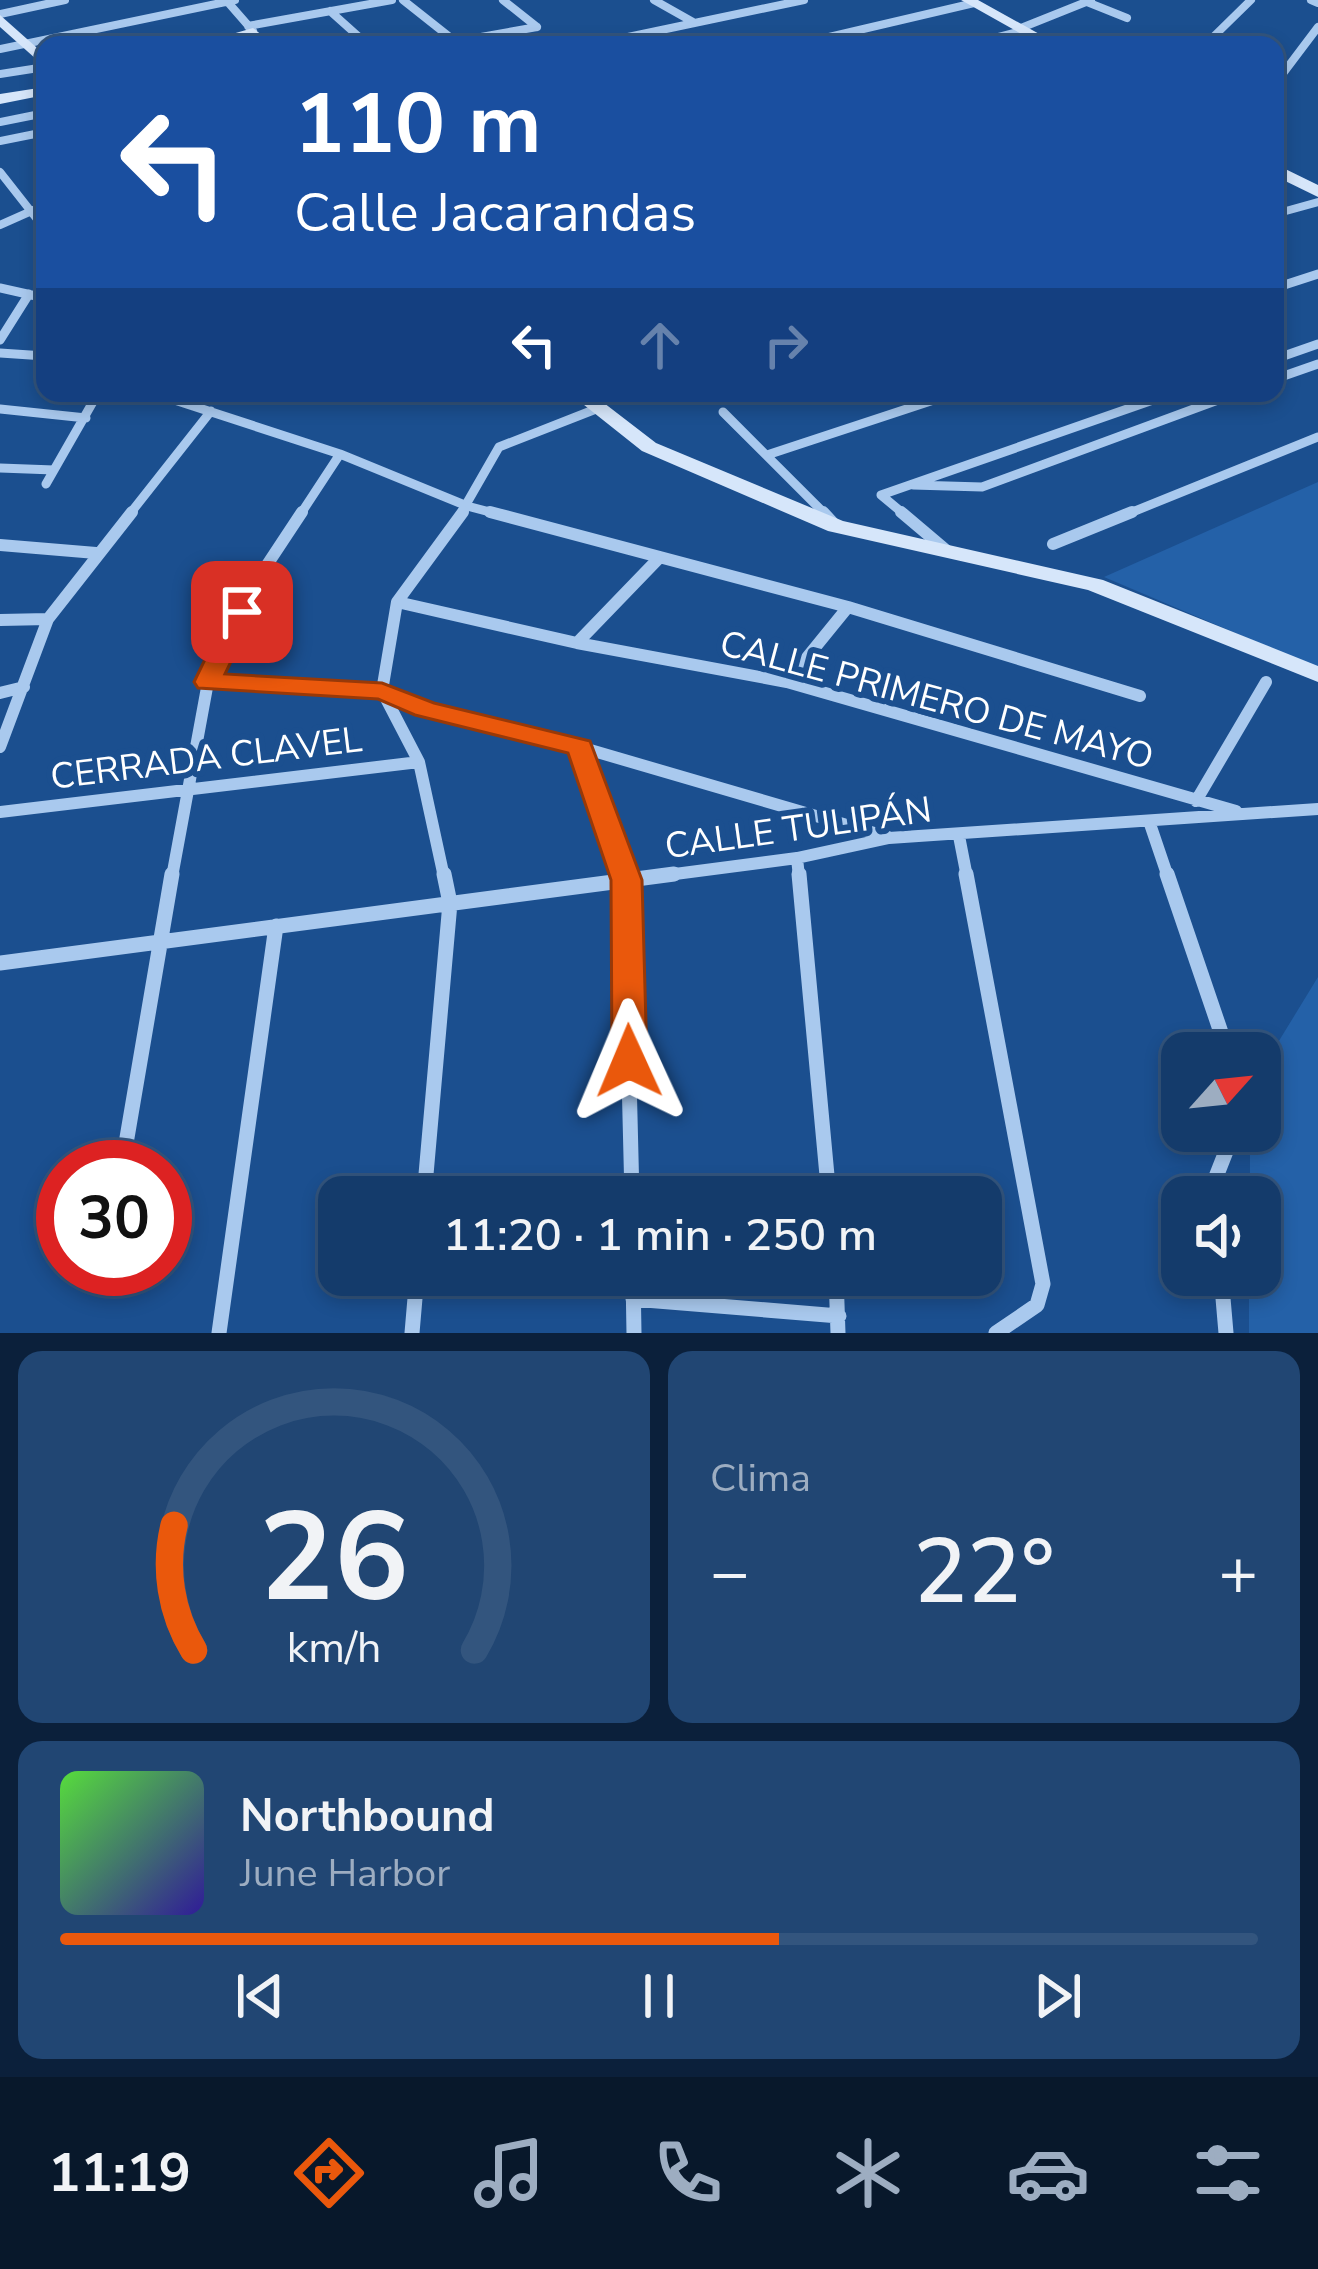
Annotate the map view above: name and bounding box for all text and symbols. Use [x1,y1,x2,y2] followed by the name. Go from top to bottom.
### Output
[294,67,542,182] text: 110 m
[96,84,252,240] icon: left
[294,176,696,250] text: Calle Jacarandas
[501,312,567,378] icon: left
[627,312,693,378] icon: ahead
[753,312,819,378] icon: right
[191,561,293,663] pin
[209,579,275,645] icon: arrive
[714,619,1159,782] street label: CALLE PRIMERO DE MAYO
[48,715,365,802] street label: CERRADA CLAVEL
[662,786,935,871] street label: CALLE TULIPÁN
[566,998,692,1124] position arrow
[1161,1032,1281,1152] north arrow
[1161,1032,1281,1296] map controls
[36,1140,192,1296] speed limit sign: 30
[1161,1176,1281,1296] button: sound
[443,1205,877,1266] text: 11:20 · 1 min · 250 m
[710,1452,811,1505] text: Clima
[259,1473,409,1643] text: 26
[913,1511,1055,1634] text: 22°
[710,1528,750,1618] text: −
[1218,1528,1258,1618] text: +
[287,1619,381,1677] text: km/h
[240,1786,494,1847] text: Northbound
[240,1847,450,1900] text: June Harbor
[227,1963,293,2029] icon: previous
[626,1963,692,2029] icon: pause
[1025,1963,1091,2029] icon: next
[287,2131,371,2215] icon: directions
[467,2131,551,2215] icon: music
[646,2131,730,2215] icon: phone
[826,2131,910,2215] icon: climate
[1006,2131,1090,2215] icon: car
[1186,2131,1270,2215] icon: filters
[48,2136,191,2210] text: 11:19

